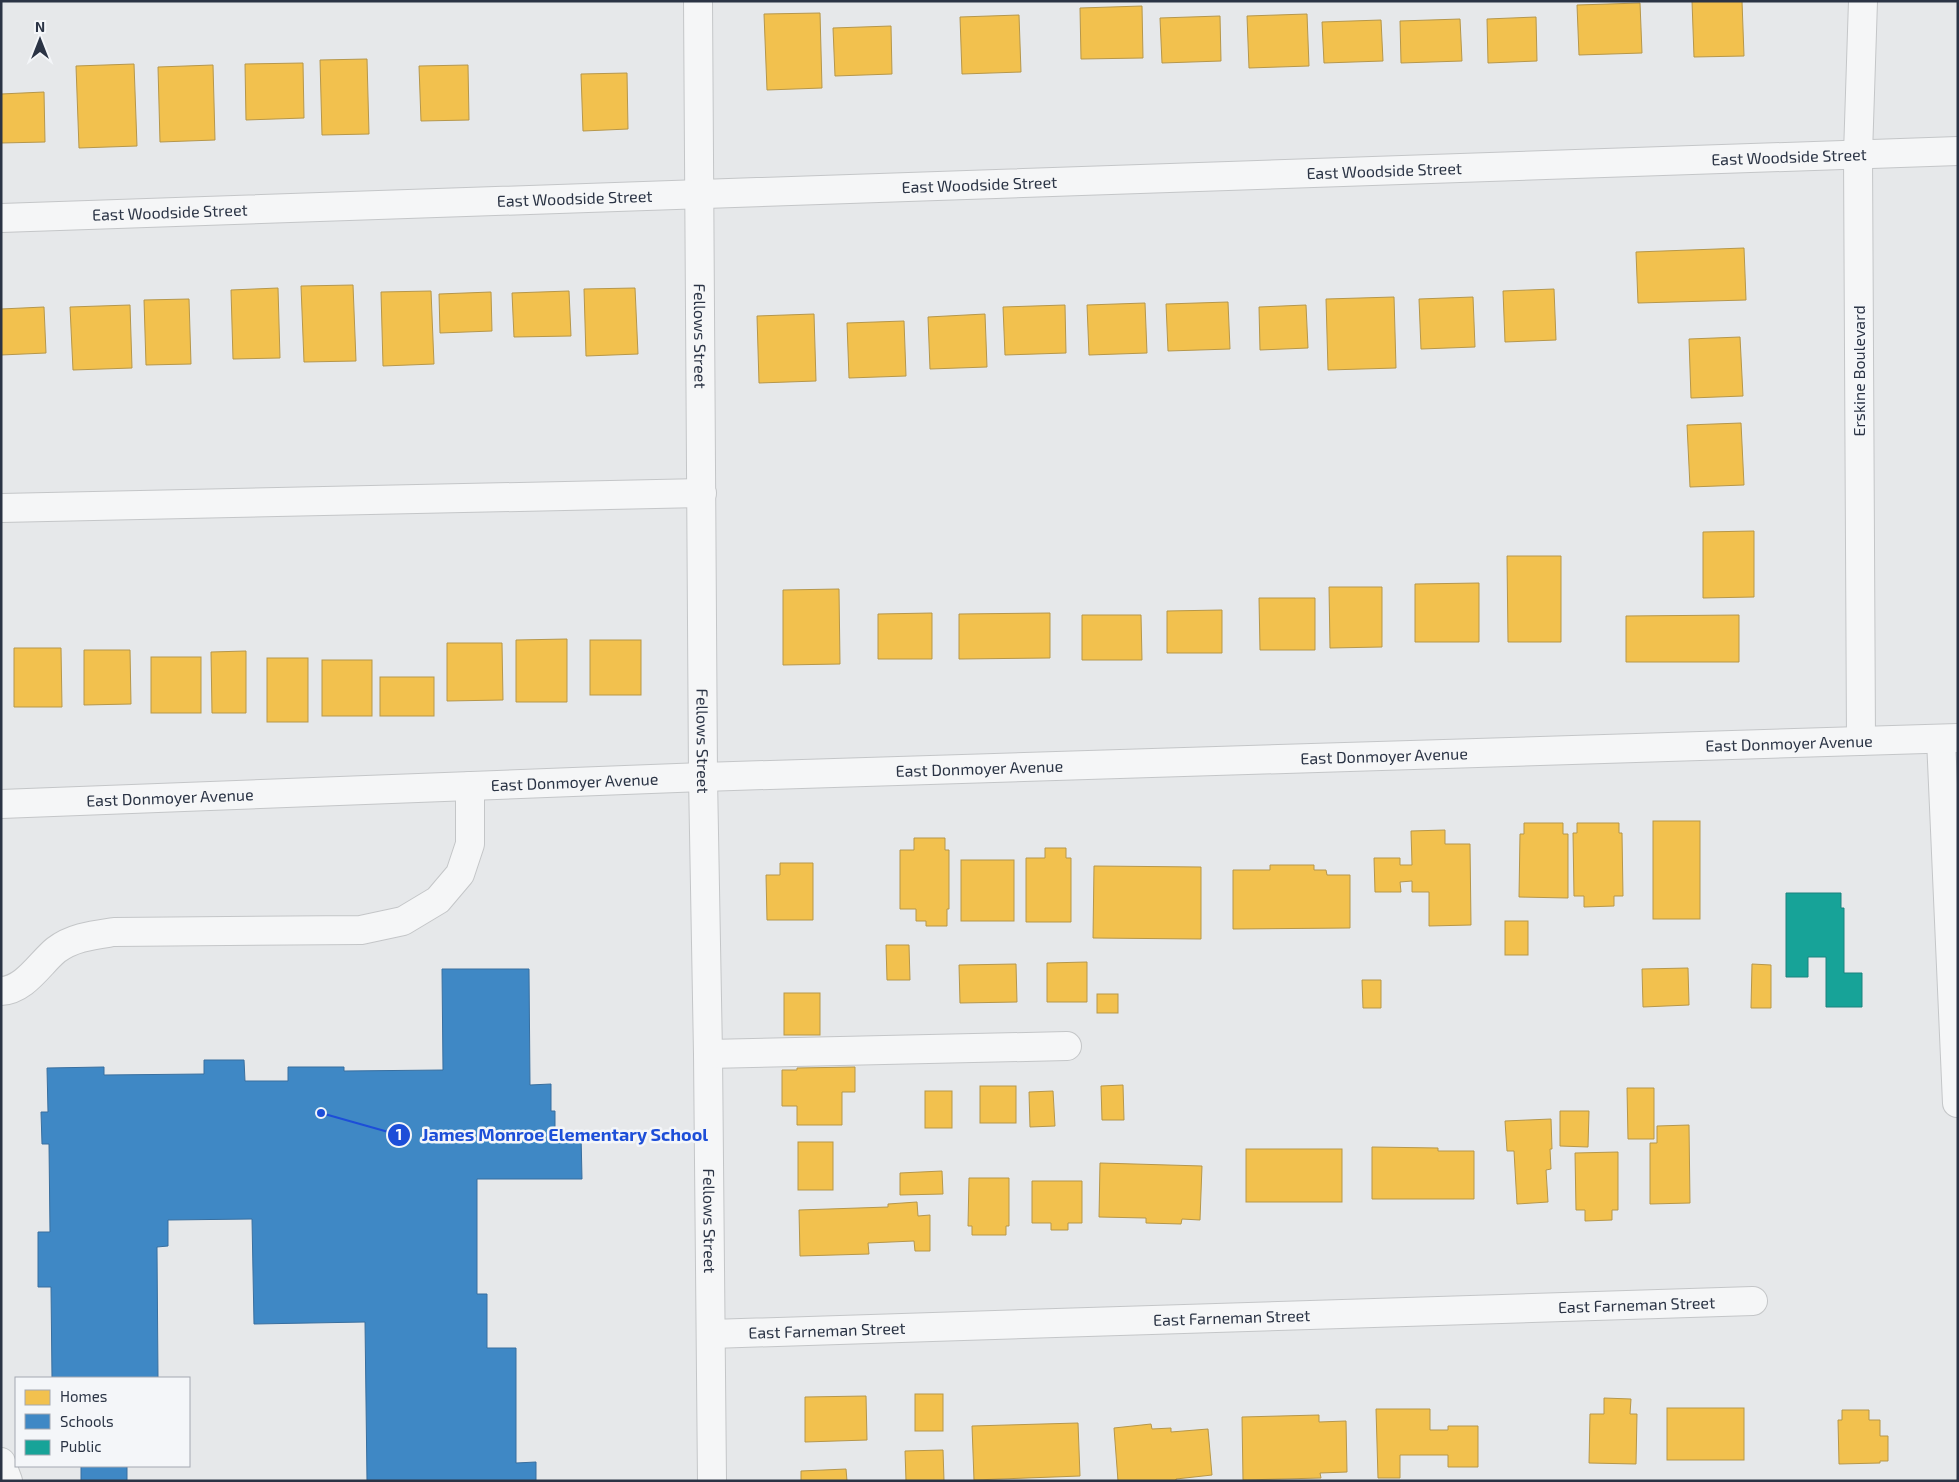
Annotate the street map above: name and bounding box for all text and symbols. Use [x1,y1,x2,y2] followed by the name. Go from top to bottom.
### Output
[15,15,65,65] north arrow
[35,18,45,35] text: N
[1711,144,1867,168] street label: East Woodside Street
[1306,158,1462,182] street label: East Woodside Street
[901,172,1057,196] street label: East Woodside Street
[497,186,653,210] street label: East Woodside Street
[92,200,248,224] street label: East Woodside Street
[691,283,710,389] street label: Fellows Street
[1849,305,1868,437] street label: Erskine Boulevard
[693,688,713,794] street label: Fellows Street
[1705,731,1873,755] street label: East Donmoyer Avenue
[1300,743,1468,767] street label: East Donmoyer Avenue
[895,756,1063,780] street label: East Donmoyer Avenue
[490,769,659,794] street label: East Donmoyer Avenue
[86,784,254,810] street label: East Donmoyer Avenue
[387,1119,718,1152] callout: James Monroe Elementary School
[422,1123,708,1145] text: James Monroe Elementary School
[396,1125,402,1143] text: 1
[700,1168,720,1273] street label: Fellows Street
[1558,1292,1715,1316] street label: East Farneman Street
[1153,1305,1311,1329] street label: East Farneman Street
[748,1318,906,1342] street label: East Farneman Street
[15,1377,190,1467] legend
[60,1387,107,1405] text: Homes
[60,1412,114,1430] text: Schools
[60,1437,101,1455] text: Public

